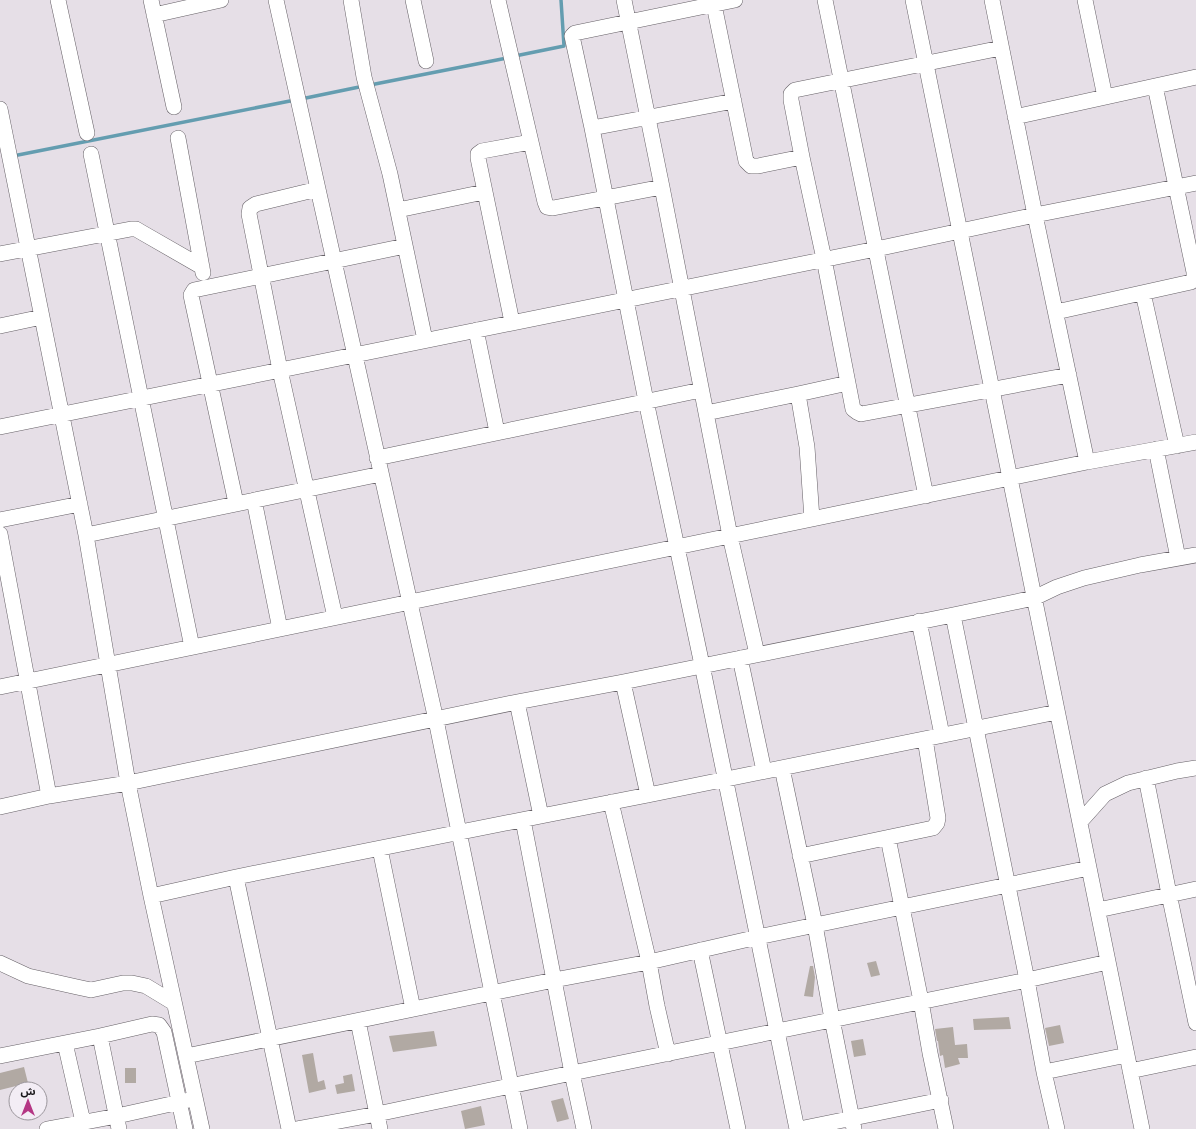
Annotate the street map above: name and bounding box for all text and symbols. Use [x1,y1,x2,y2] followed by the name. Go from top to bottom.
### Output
[8,1081,48,1121] north arrow
[20,1084,36,1098] text: ش

